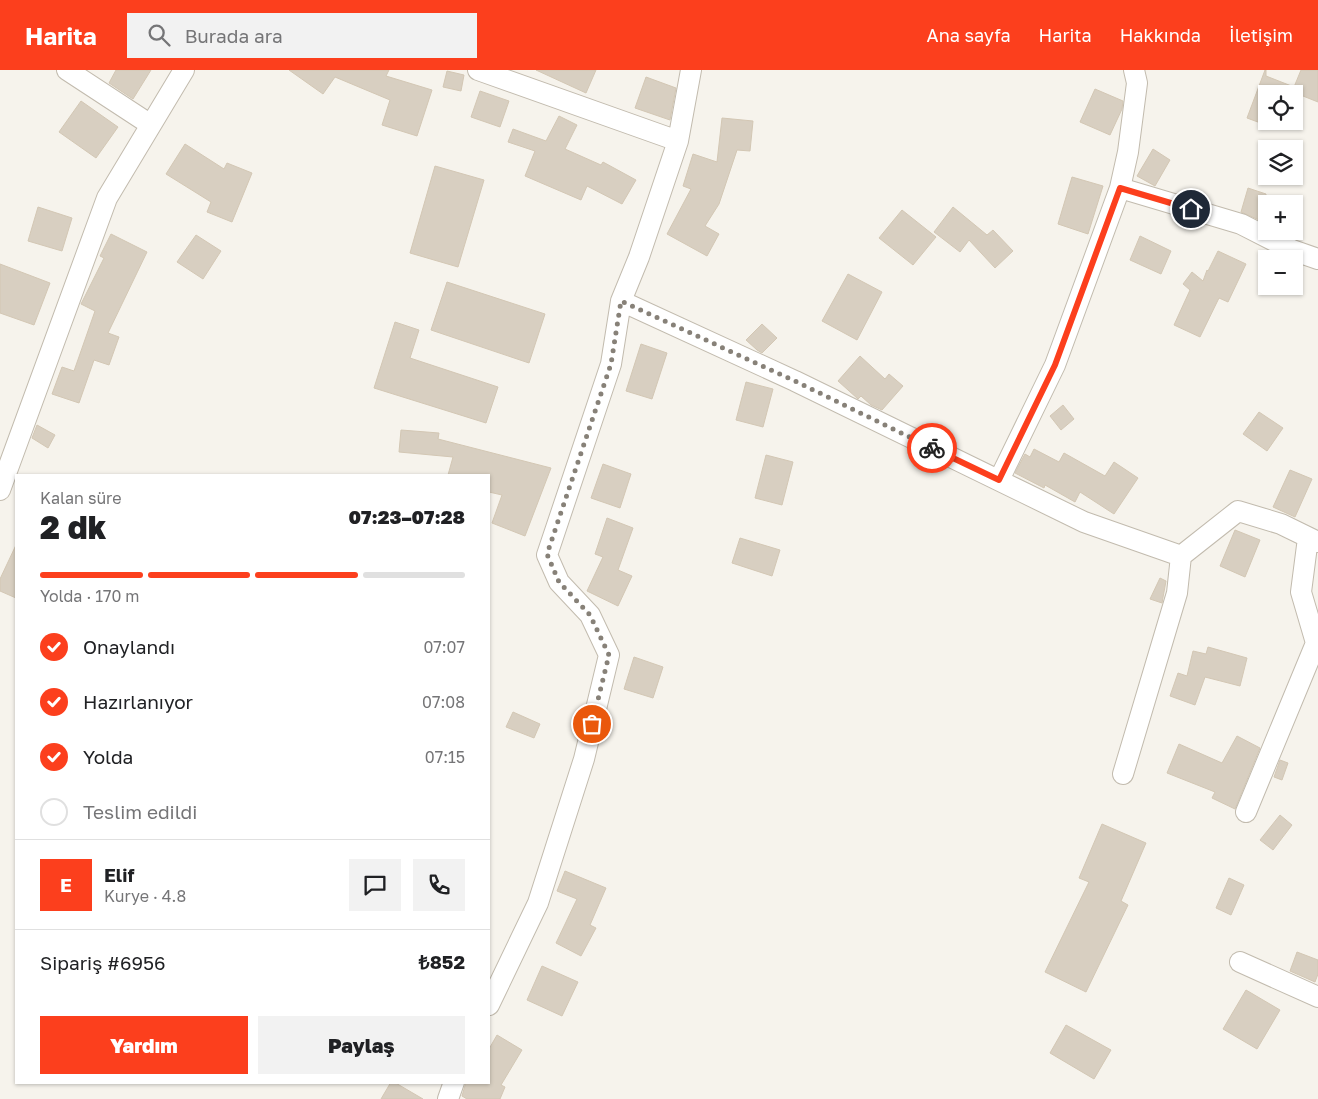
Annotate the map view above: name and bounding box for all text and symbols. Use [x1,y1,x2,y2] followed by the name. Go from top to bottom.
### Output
[127,13,477,58] search box
[25,21,97,50] text: Harita
[145,21,173,49] icon: search
[185,24,283,47] text: Burada ara
[927,24,1011,46] text: Ana sayfa
[1039,24,1092,46] text: Harita
[1120,24,1201,46] text: Hakkında
[1229,24,1293,46] text: İletişim
[1258,85,1303,295] map controls
[1258,85,1303,130] button: locate
[1258,140,1303,185] button: layers
[1170,188,1212,230] pin
[1177,195,1205,223] icon: home
[1258,195,1303,240] button: +
[1258,250,1303,295] button: −
[907,423,957,473] courier
[918,434,946,462] icon: bike
[40,488,121,508] text: Kalan süre
[348,505,465,528] text: 07:23–07:28
[40,508,106,546] text: 2 dk
[40,586,140,606] text: Yolda · 170 m
[40,633,68,661] icon: check
[83,635,175,658] text: Onaylandı
[423,637,465,657] text: 07:07
[40,688,68,716] icon: check
[83,690,193,713] text: Hazırlanıyor
[422,692,465,712] text: 07:08
[571,703,613,745] pin
[578,710,606,738] icon: bag
[40,743,68,771] icon: check
[83,745,133,768] text: Yolda
[425,747,465,767] text: 07:15
[83,800,197,823] text: Teslim edildi
[349,859,401,911] button: chat
[413,859,465,911] button: phone
[104,863,134,886] text: Elif
[60,873,72,896] text: E
[104,886,186,906] text: Kurye · 4.8
[419,950,465,973] text: ₺852
[40,951,165,974] text: Sipariş #6956
[40,1016,248,1074] button: Yardım
[258,1016,465,1074] button: Paylaş

